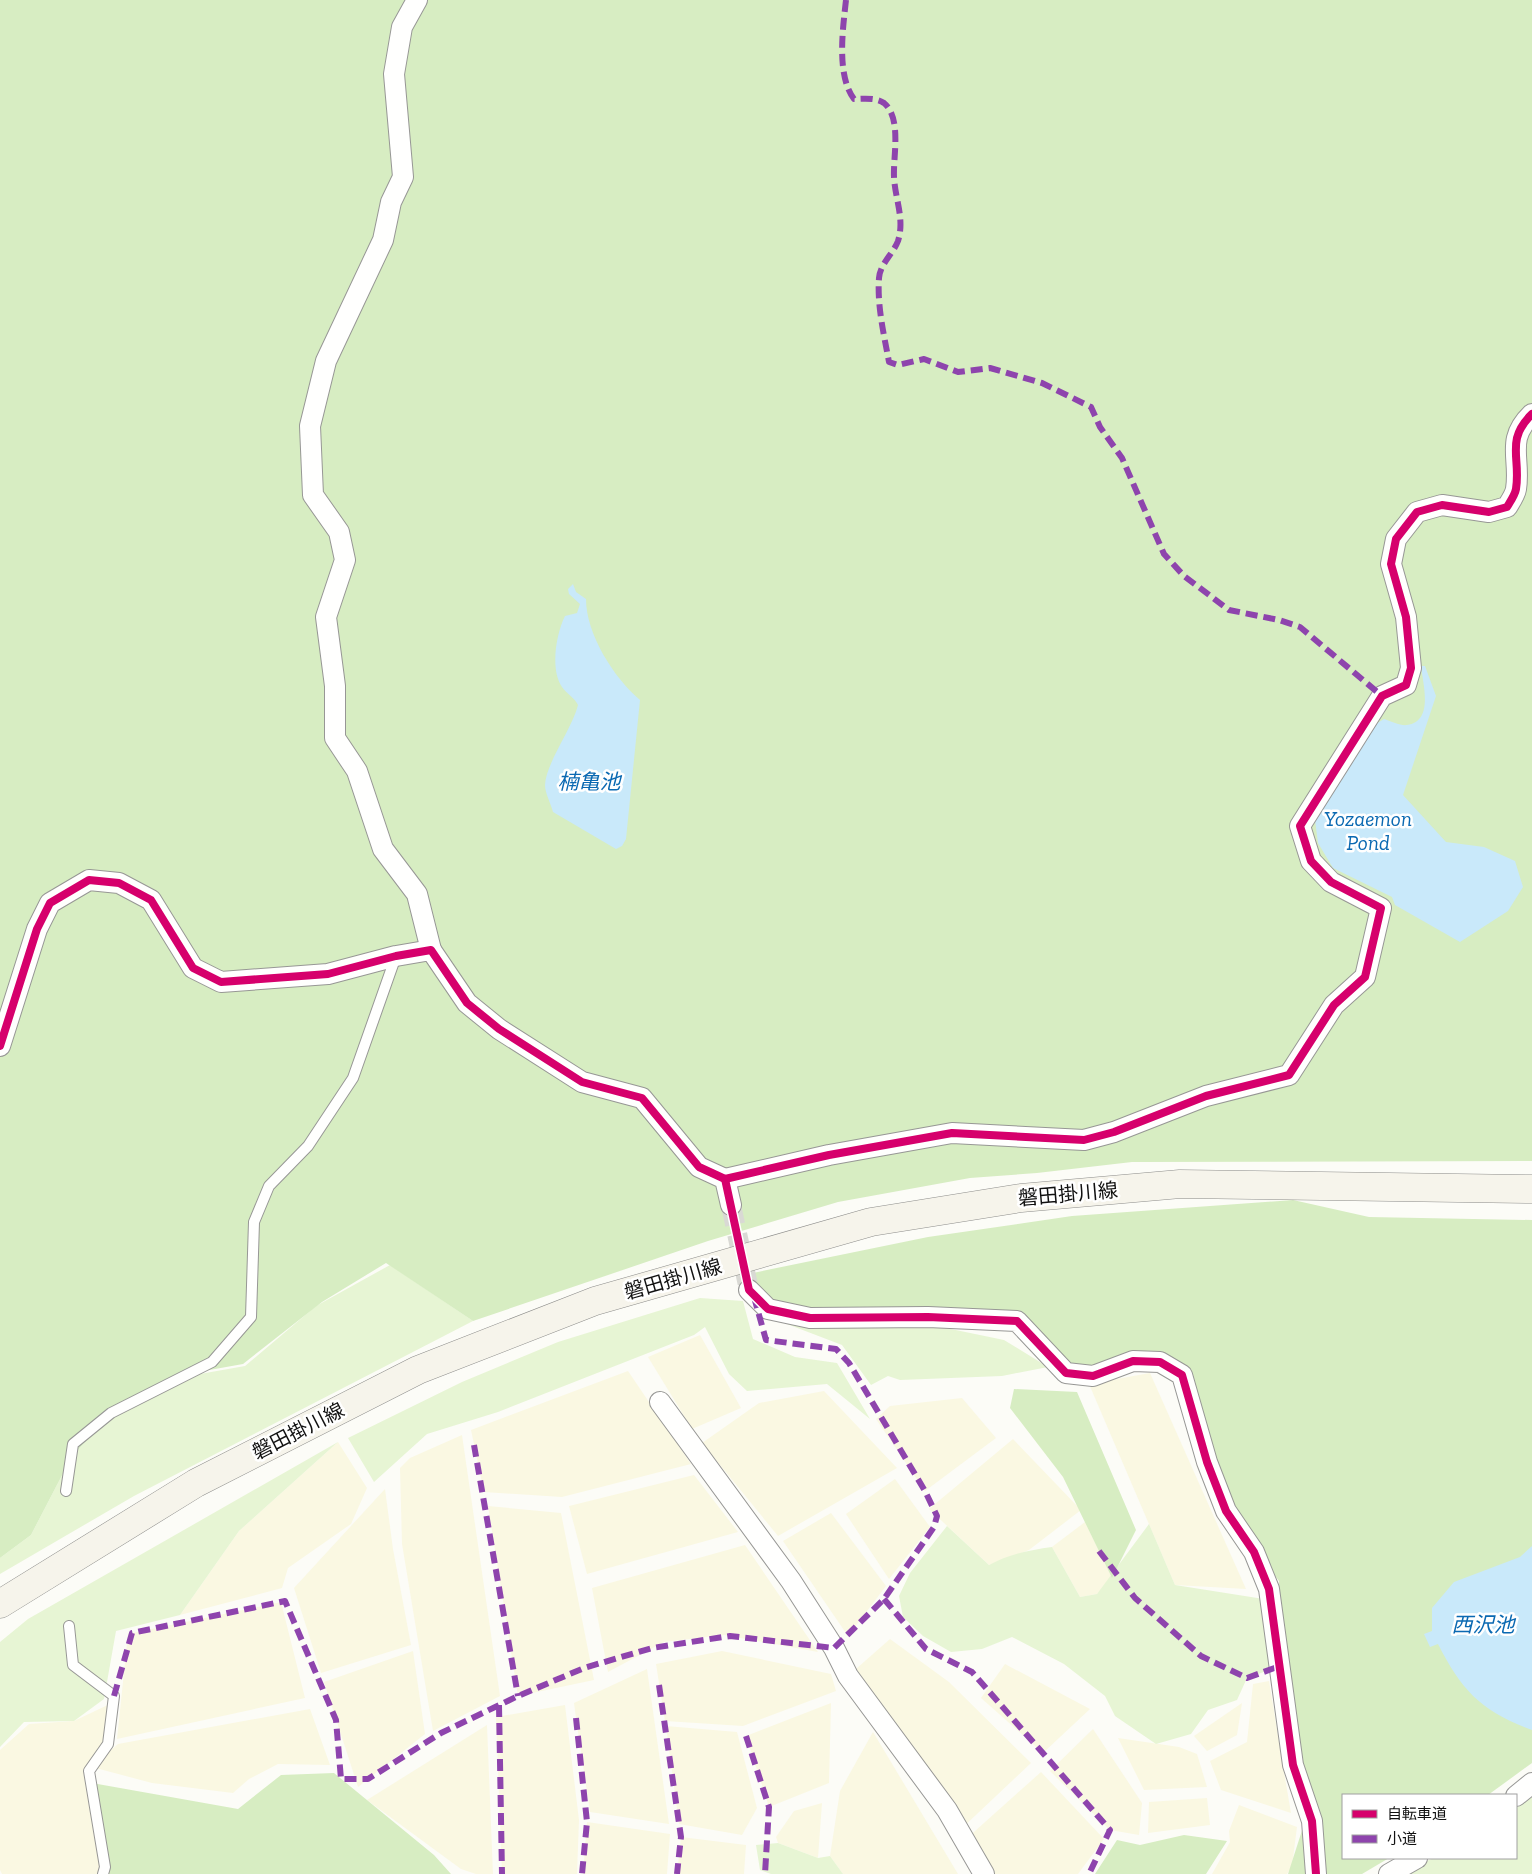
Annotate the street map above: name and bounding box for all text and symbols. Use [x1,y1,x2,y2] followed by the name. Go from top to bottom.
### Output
[558,769,622,794] water label: 楠亀池
[1324,806,1412,855] water label: Yozaemon Pond
[1017,1178,1119,1210] street label: 磐田掛川線
[622,1254,724,1304] street label: 磐田掛川線
[248,1398,348,1464] street label: 磐田掛川線
[1452,1612,1516,1637] water label: 西沢池
[1342,1794,1517,1859] legend
[1387,1805,1447,1823] text: 自転車道
[1387,1830,1417,1848] text: 小道

